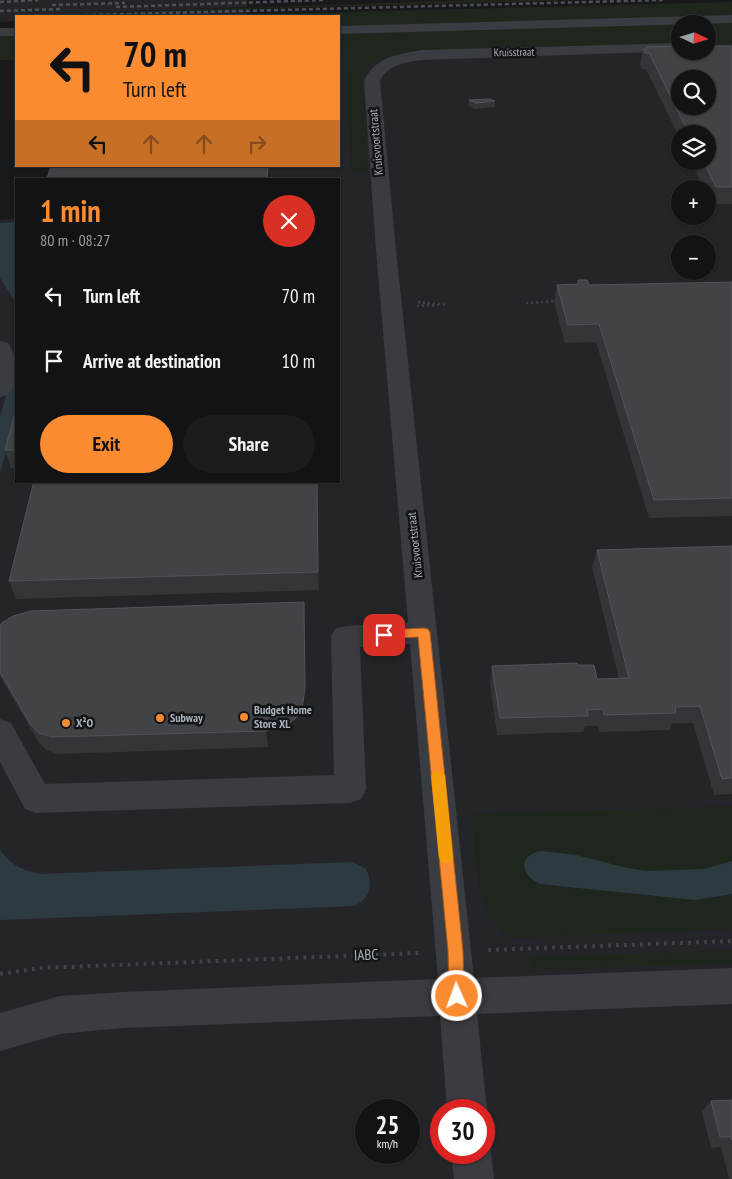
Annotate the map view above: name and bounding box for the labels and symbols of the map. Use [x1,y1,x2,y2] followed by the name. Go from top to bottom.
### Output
[671,15,716,60] north arrow
[494,45,534,59] street label: Kruisstraat
[365,108,386,176] street label: Kruisvoortstraat
[404,511,425,579] street label: Kruisvoortstraat
[363,614,405,656] pin
[254,702,312,731] place label: Budget Home Store XL
[170,710,203,725] place label: Subway
[238,711,250,723] marker: Budget Home Store XL
[154,712,166,724] marker: Subway
[76,715,94,730] place label: X²O
[60,717,72,729] marker: X²O
[353,945,379,964] street label: IABC
[430,969,482,1021] position arrow
[430,1099,495,1164] speed limit sign: 30

